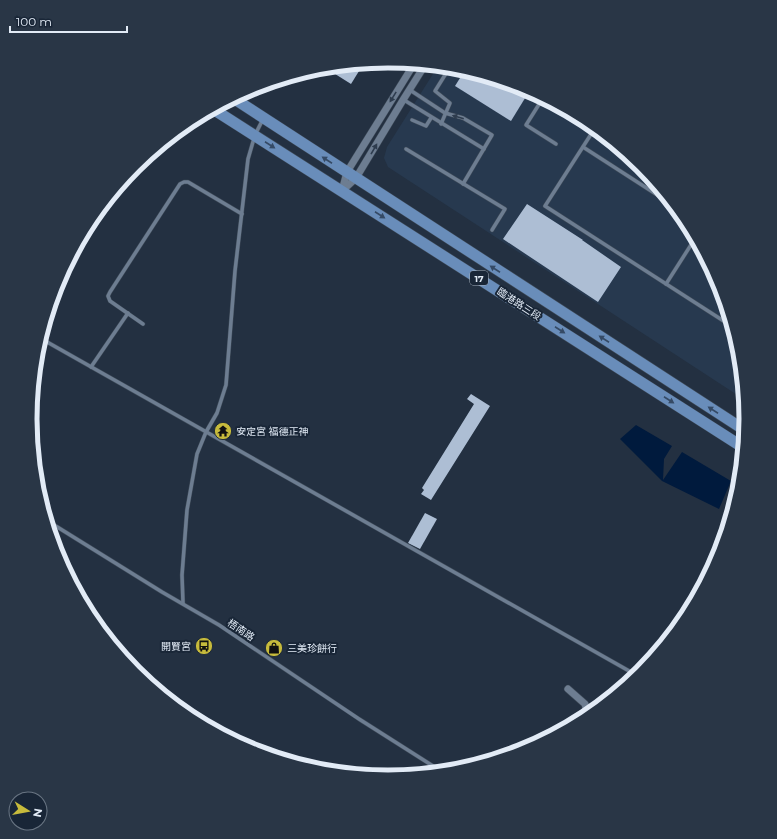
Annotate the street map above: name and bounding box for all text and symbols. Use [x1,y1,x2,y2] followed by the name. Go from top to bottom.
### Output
[10,8,127,34] scale bar
[16,14,52,29] text: 100 m
[390,91,397,103] one-way arrow
[452,114,464,120] one-way arrow
[264,141,276,148] one-way arrow
[370,143,377,155] one-way arrow
[322,156,333,163] one-way arrow
[374,211,385,218] one-way arrow
[489,265,501,272] one-way arrow
[470,271,488,285] road number: 17
[494,285,544,323] street label: 臨港路三段
[555,326,565,334] one-way arrow
[598,336,610,343] one-way arrow
[664,396,674,404] one-way arrow
[708,406,718,414] one-way arrow
[213,421,233,441] temple icon: 安定宮 福德正神
[236,425,309,438] place label: 安定宮 福德正神
[225,616,257,644] street label: 梧南路
[194,636,214,656] bus stop icon: 開賢宮
[264,638,284,658] shop icon: 三美珍餅行
[161,640,191,653] place label: 開賢宮
[287,642,337,655] place label: 三美珍餅行
[8,791,48,831] north arrow
[30,807,46,819] text: N

